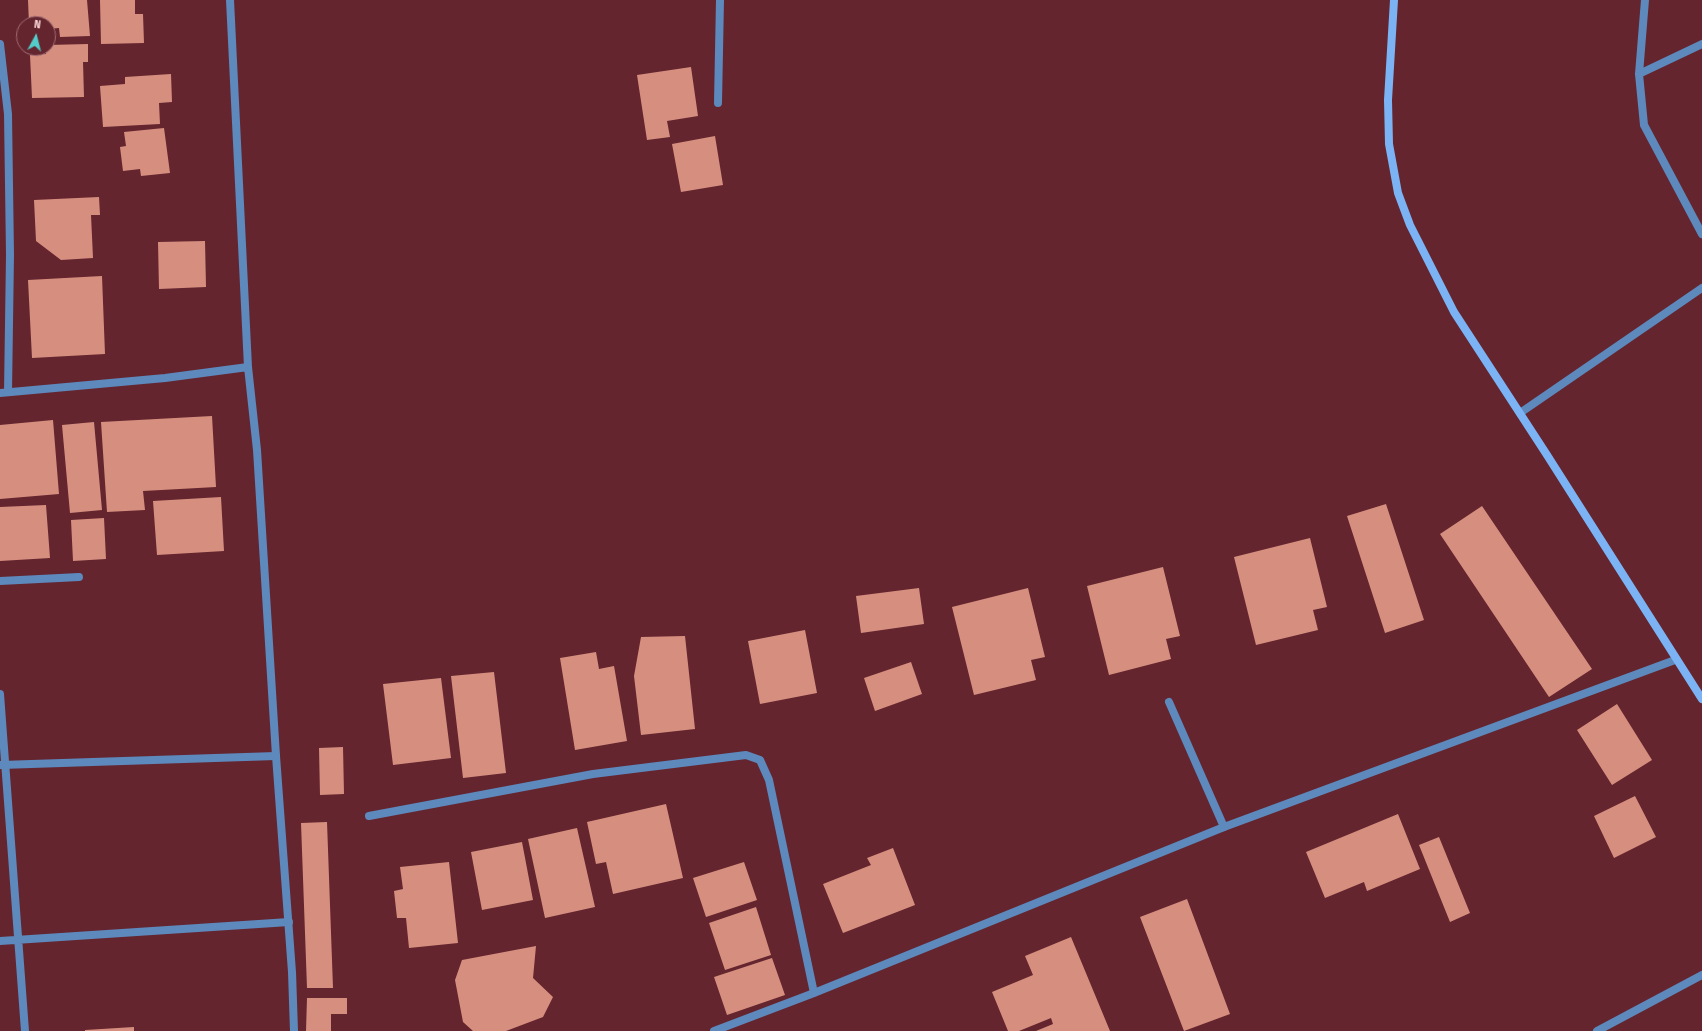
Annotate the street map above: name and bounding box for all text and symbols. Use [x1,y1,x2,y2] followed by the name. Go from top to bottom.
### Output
[16,16,56,56] north arrow
[33,18,41,31] text: N

